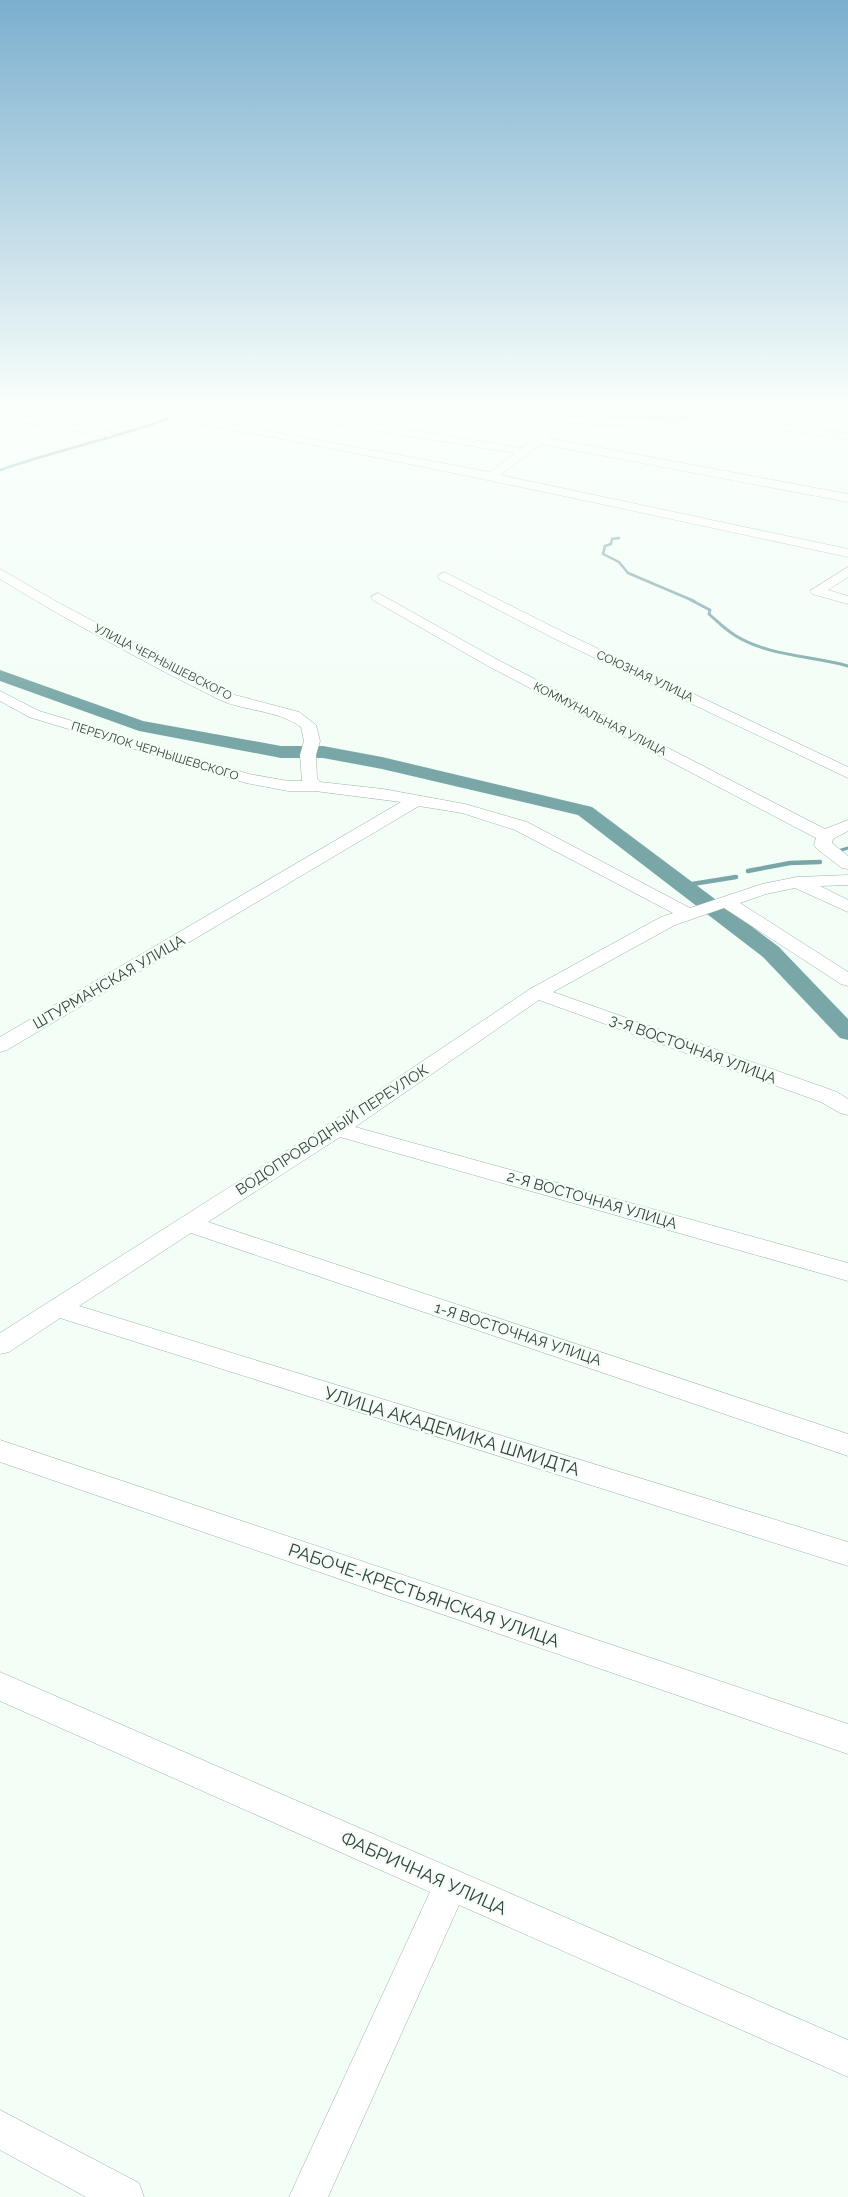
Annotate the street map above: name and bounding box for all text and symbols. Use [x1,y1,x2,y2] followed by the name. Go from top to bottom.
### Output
[92,621,234,703] street label: УЛИЦА ЧЕРНЫШЕВСКОГО
[594,647,696,705] street label: СОЮЗНАЯ УЛИЦА
[531,679,669,759] street label: КОММУНАЛЬНАЯ УЛИЦА
[70,719,240,783] street label: ПЕРЕУЛОК ЧЕРНЫШЕВСКОГО
[30,931,188,1033] street label: ШТУРМАНСКАЯ УЛИЦА
[607,1010,779,1088] street label: 3-Я ВОСТОЧНАЯ УЛИЦА
[232,1061,432,1199] street label: ВОДОПРОВОДНЫЙ ПЕРЕУЛОК
[505,1167,679,1233] street label: 2-Я ВОСТОЧНАЯ УЛИЦА
[432,1298,604,1370] street label: 1-Я ВОСТОЧНАЯ УЛИЦА
[322,1382,582,1480] street label: УЛИЦА АКАДЕМИКА ШМИДТА
[286,1539,562,1651] street label: РАБОЧЕ-КРЕСТЬЯНСКАЯ УЛИЦА
[338,1827,510,1919] street label: ФАБРИЧНАЯ УЛИЦА

